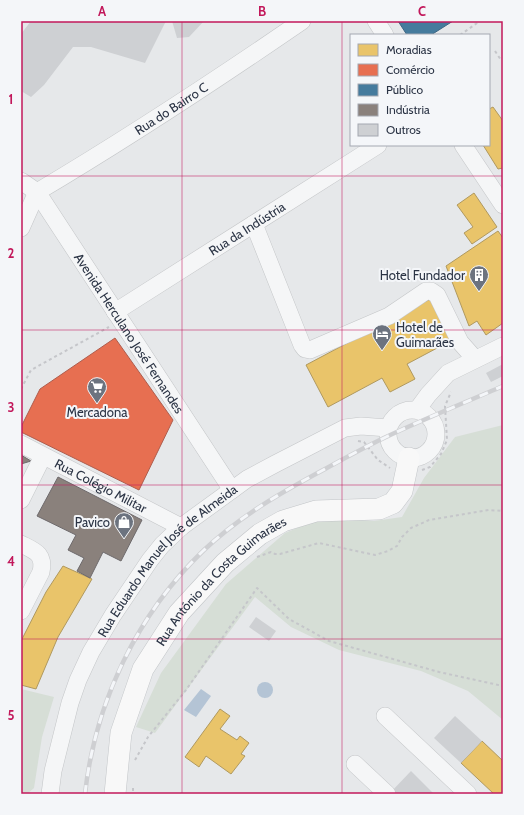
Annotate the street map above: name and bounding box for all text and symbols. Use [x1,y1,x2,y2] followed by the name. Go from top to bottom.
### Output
[98,3,107,19] text: A
[258,3,266,19] text: B
[418,3,426,19] text: C
[350,34,490,146] legend
[386,42,432,57] text: Moradias
[386,62,435,77] text: Comércio
[132,79,211,138] street label: Rua do Bairro C
[386,82,423,97] text: Público
[9,91,13,107] text: 1
[386,102,430,117] text: Indústria
[386,122,421,137] text: Outros
[205,198,289,259] street label: Rua da Indústria
[8,245,15,261] text: 2
[71,250,188,417] street label: Avenida Herculano José Fernandes
[468,264,490,292] building icon: Hotel Fundador
[380,267,466,283] place label: Hotel Fundador
[396,319,455,350] place label: Hotel de Guimarães
[371,323,393,351] hotel icon: Hotel de Guimarães
[86,376,108,404] supermarket icon: Mercadona
[7,399,15,415] text: 3
[66,404,128,420] place label: Mercadona
[52,455,151,516] street label: Rua Colégio Militar
[94,480,241,640] street label: Rua Eduardo Manuel José de Almeida
[113,511,135,539] shop icon: Pavico
[152,513,289,649] street label: Rua António da Costa Guimarães
[75,514,110,530] place label: Pavico
[7,553,15,569] text: 4
[8,707,15,723] text: 5

